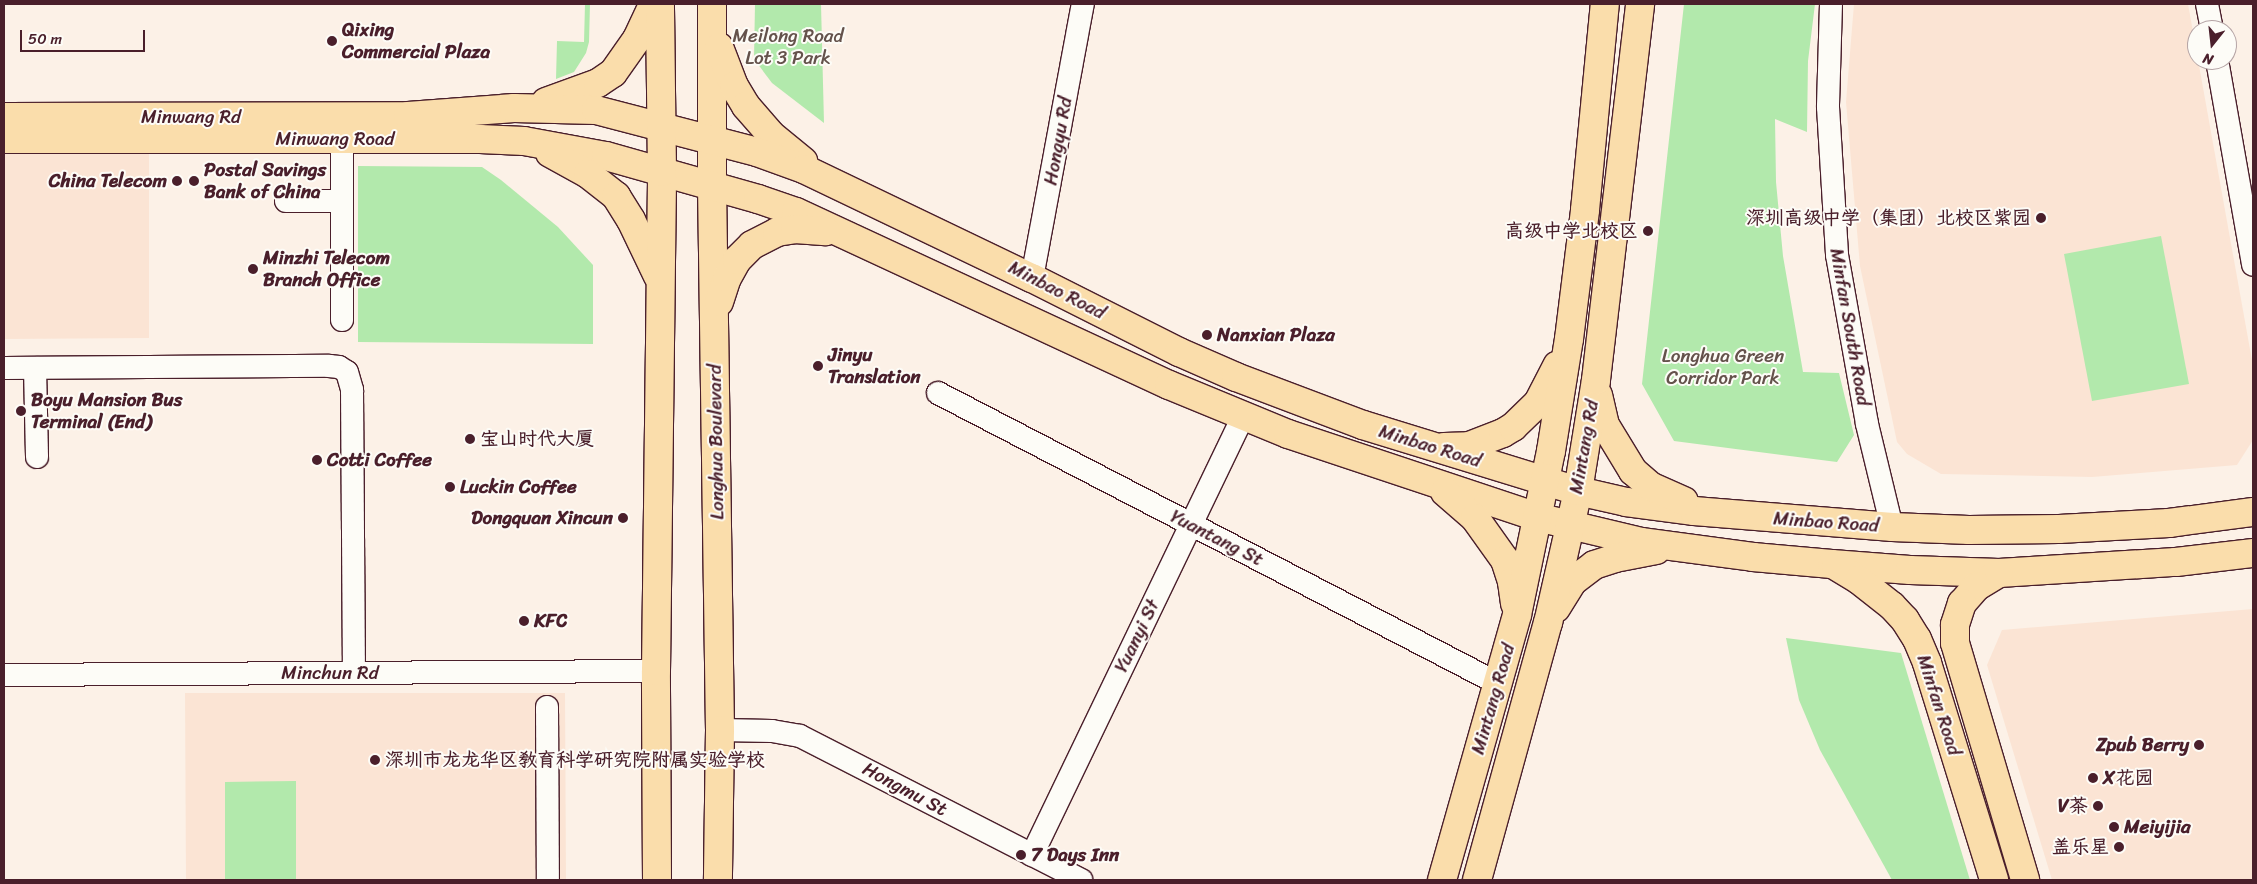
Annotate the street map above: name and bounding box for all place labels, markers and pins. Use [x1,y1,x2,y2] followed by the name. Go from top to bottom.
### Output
[342,19,490,63] place label: Qixing Commercial Plaza
[326,35,338,47] marker: Qixing Commercial Plaza
[204,159,326,203] place label: Postal Savings Bank of China
[48,170,167,192] place label: China Telecom
[171,175,183,187] marker: China Telecom
[188,175,200,187] marker: Postal Savings Bank of China
[1746,207,2031,229] place label: 深圳高级中学（集团）北校区紫园
[2035,212,2047,224] marker: 深圳高级中学（集团）北校区紫园
[1505,220,1638,242] place label: 高级中学北校区
[1642,225,1654,237] marker: 高级中学北校区
[263,247,390,291] place label: Minzhi Telecom Branch Office
[247,263,259,275] marker: Minzhi Telecom Branch Office
[1217,324,1335,346] place label: Nanxian Plaza
[1201,329,1213,341] marker: Nanxian Plaza
[828,344,921,388] place label: Jinyu Translation
[812,360,824,372] marker: Jinyu Translation
[31,389,182,433] place label: Boyu Mansion Bus Terminal (End)
[15,405,27,417] marker: Boyu Mansion Bus Terminal (End)
[480,428,594,450] place label: 宝山时代大厦
[464,433,476,445] marker: 宝山时代大厦
[327,449,432,471] place label: Cotti Coffee
[311,454,323,466] marker: Cotti Coffee
[460,476,576,498] place label: Luckin Coffee
[444,481,456,493] marker: Luckin Coffee
[471,507,613,529] place label: Dongquan Xincun
[617,512,629,524] marker: Dongquan Xincun
[534,610,567,632] place label: KFC
[518,615,530,627] marker: KFC
[2096,734,2189,756] place label: Zpub Berry
[2193,739,2205,751] marker: Zpub Berry
[385,749,765,771] place label: 深圳市龙龙华区教育科学研究院附属实验学校
[369,754,381,766] marker: 深圳市龙龙华区教育科学研究院附属实验学校
[2103,767,2154,789] place label: X花园
[2087,772,2099,784] marker: X花园
[2058,795,2088,817] place label: V茶
[2092,800,2104,812] marker: V茶
[2124,816,2191,838] place label: Meiyijia
[2108,821,2120,833] marker: Meiyijia
[2052,836,2109,858] place label: 盖乐星
[2113,841,2125,853] marker: 盖乐星
[1031,844,1119,866] place label: 7 Days Inn
[1015,849,1027,861] marker: 7 Days Inn

